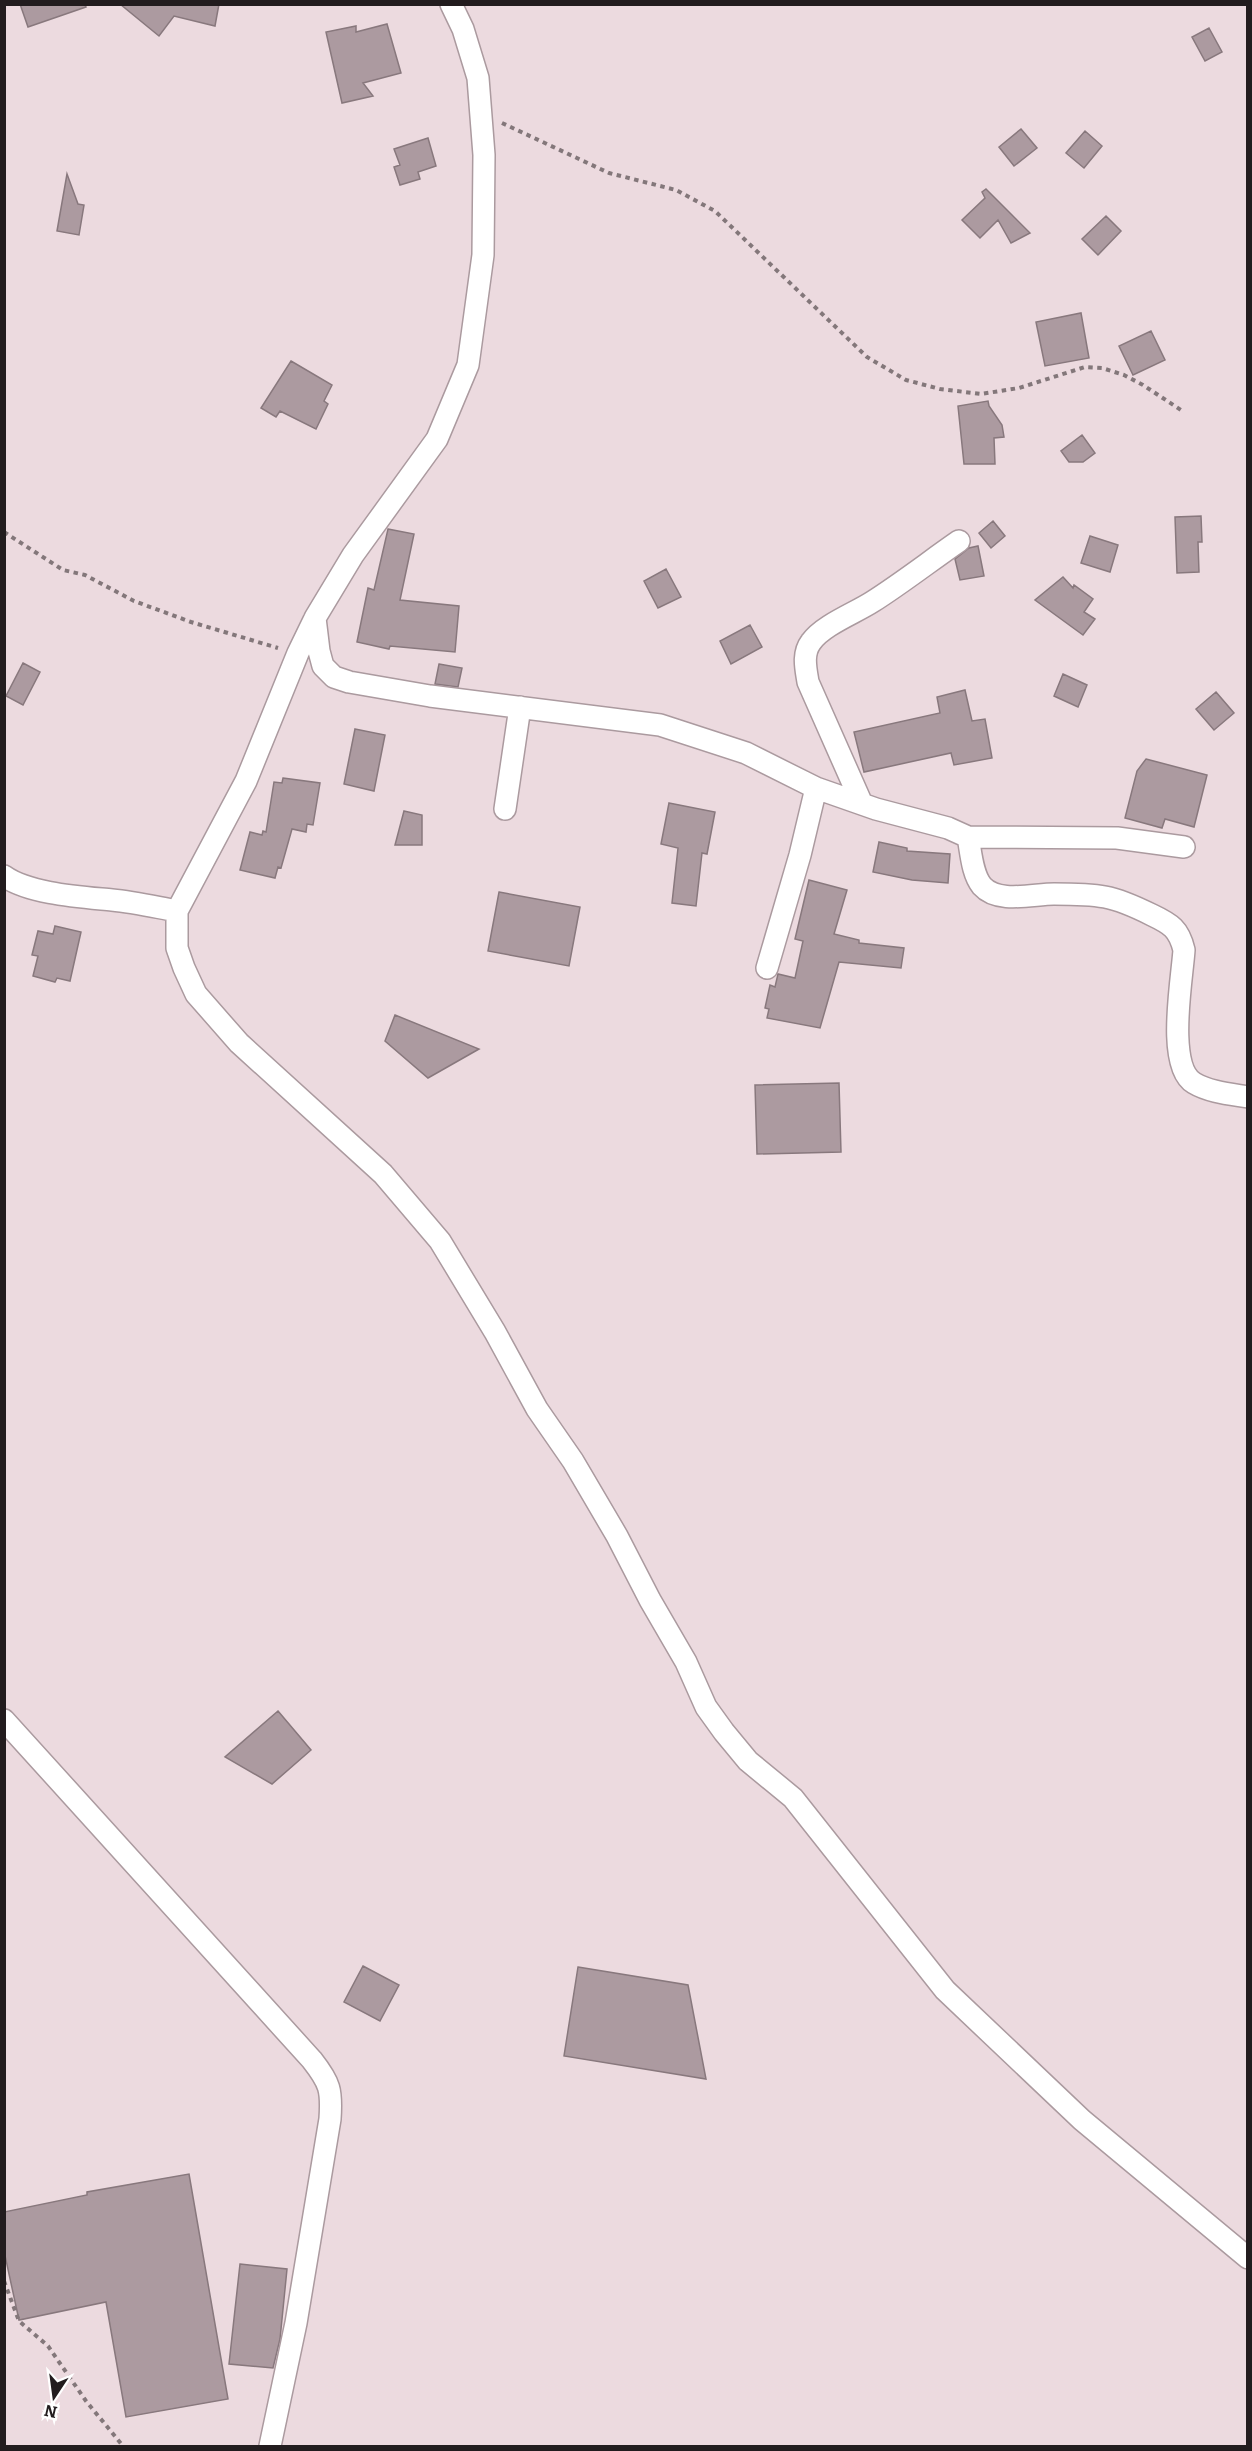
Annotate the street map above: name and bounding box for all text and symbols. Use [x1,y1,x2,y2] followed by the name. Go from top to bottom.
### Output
[24,2367,84,2427] north arrow
[43,2400,59,2422] text: N

